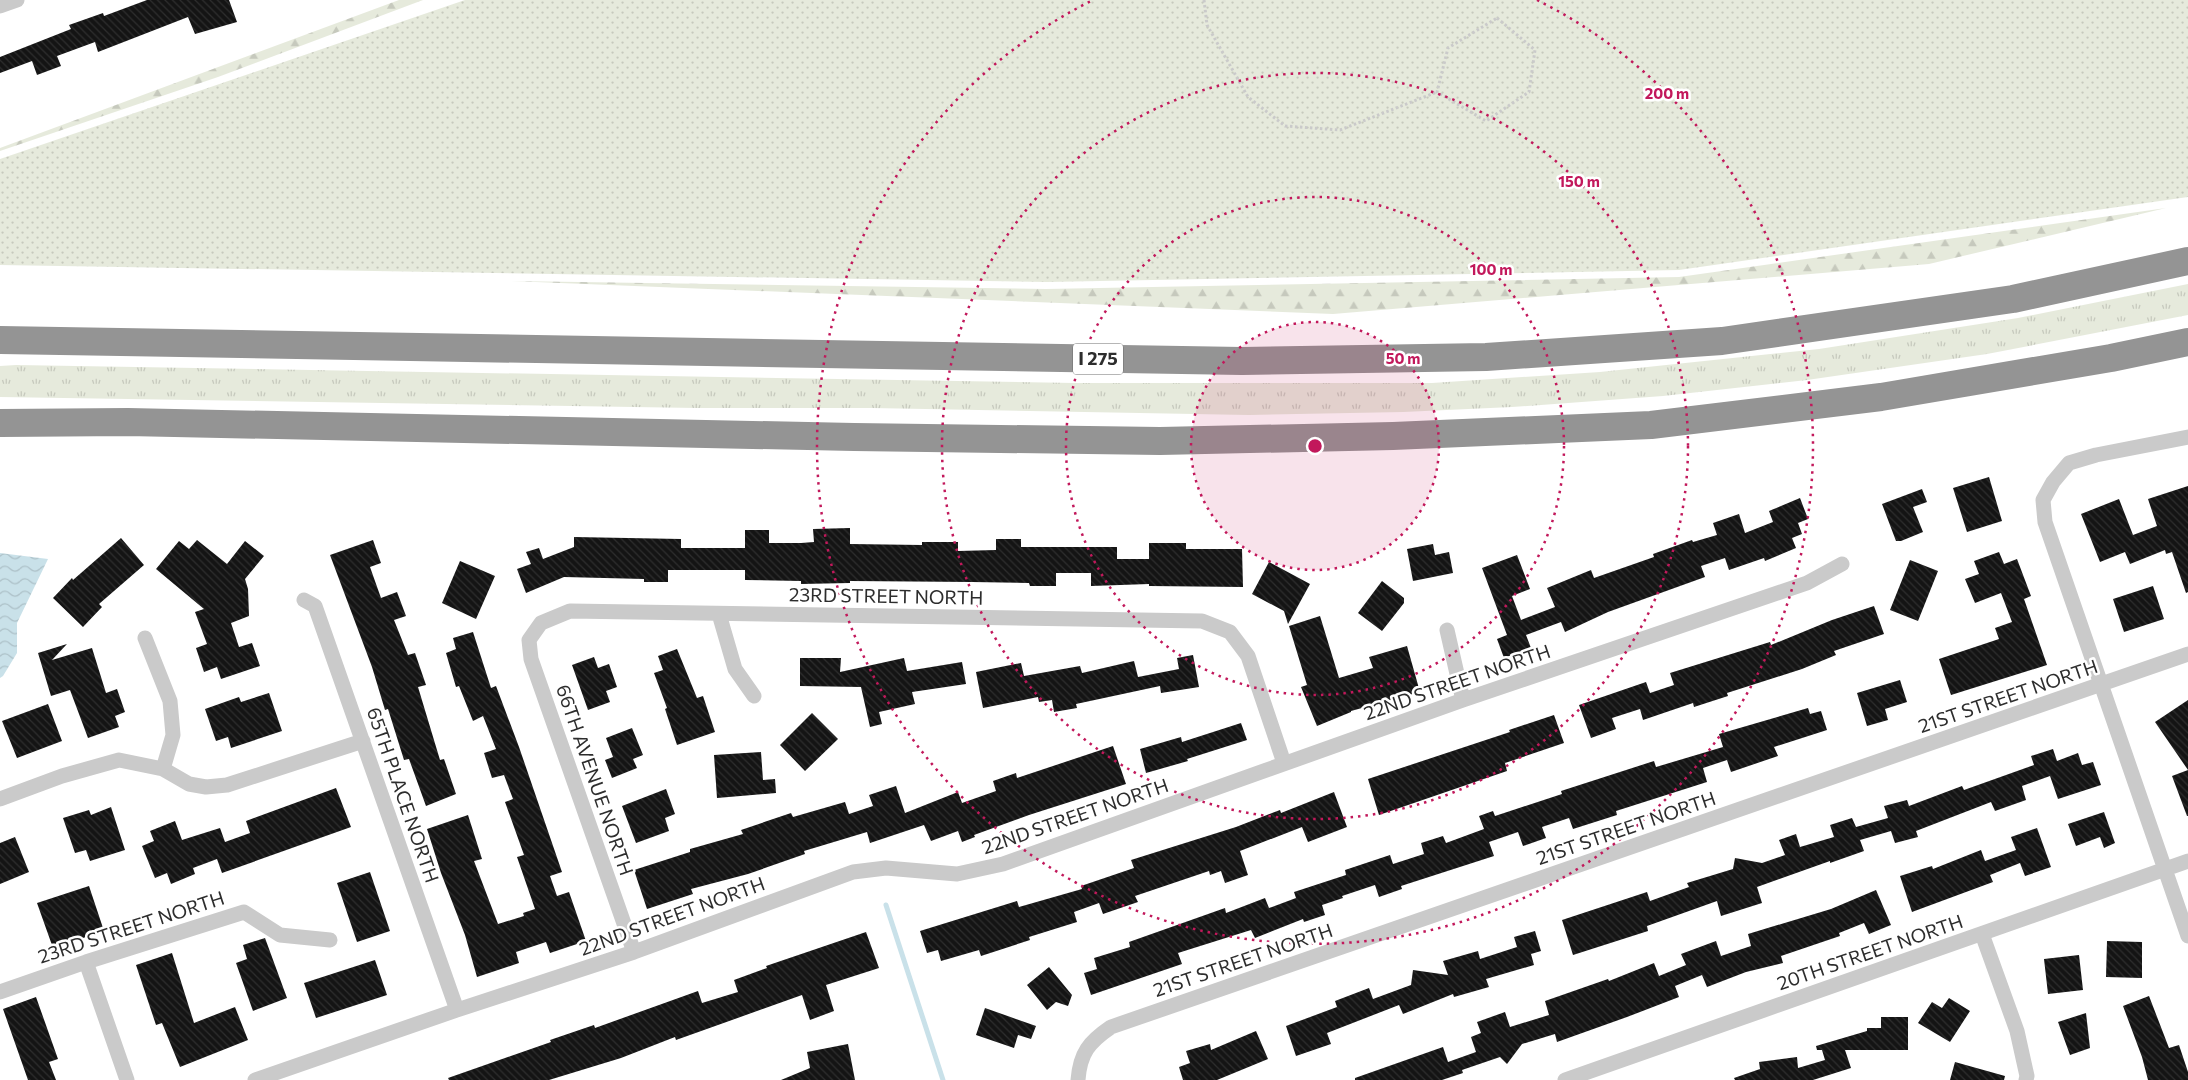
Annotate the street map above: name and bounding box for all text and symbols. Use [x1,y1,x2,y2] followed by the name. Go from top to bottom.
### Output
[1645,84,1689,102] text: 200 m
[1558,172,1600,190] text: 150 m
[1470,260,1512,278] text: 100 m
[1073,344,1123,374] road number: I 275
[1386,349,1420,367] text: 50 m
[1306,437,1324,455] centre of rings
[789,582,983,609] street label: 23RD STREET NORTH
[1361,639,1553,724] street label: 22ND STREET NORTH
[1915,654,2101,737] street label: 21ST STREET NORTH
[552,681,639,878] street label: 66TH AVENUE NORTH
[363,704,444,886] street label: 65TH PLACE NORTH
[979,773,1171,858] street label: 22ND STREET NORTH
[1533,786,1719,869] street label: 21ST STREET NORTH
[576,871,768,960] street label: 22ND STREET NORTH
[35,886,227,968] street label: 23RD STREET NORTH
[1774,909,1966,994] street label: 20TH STREET NORTH
[1150,918,1336,1001] street label: 21ST STREET NORTH

